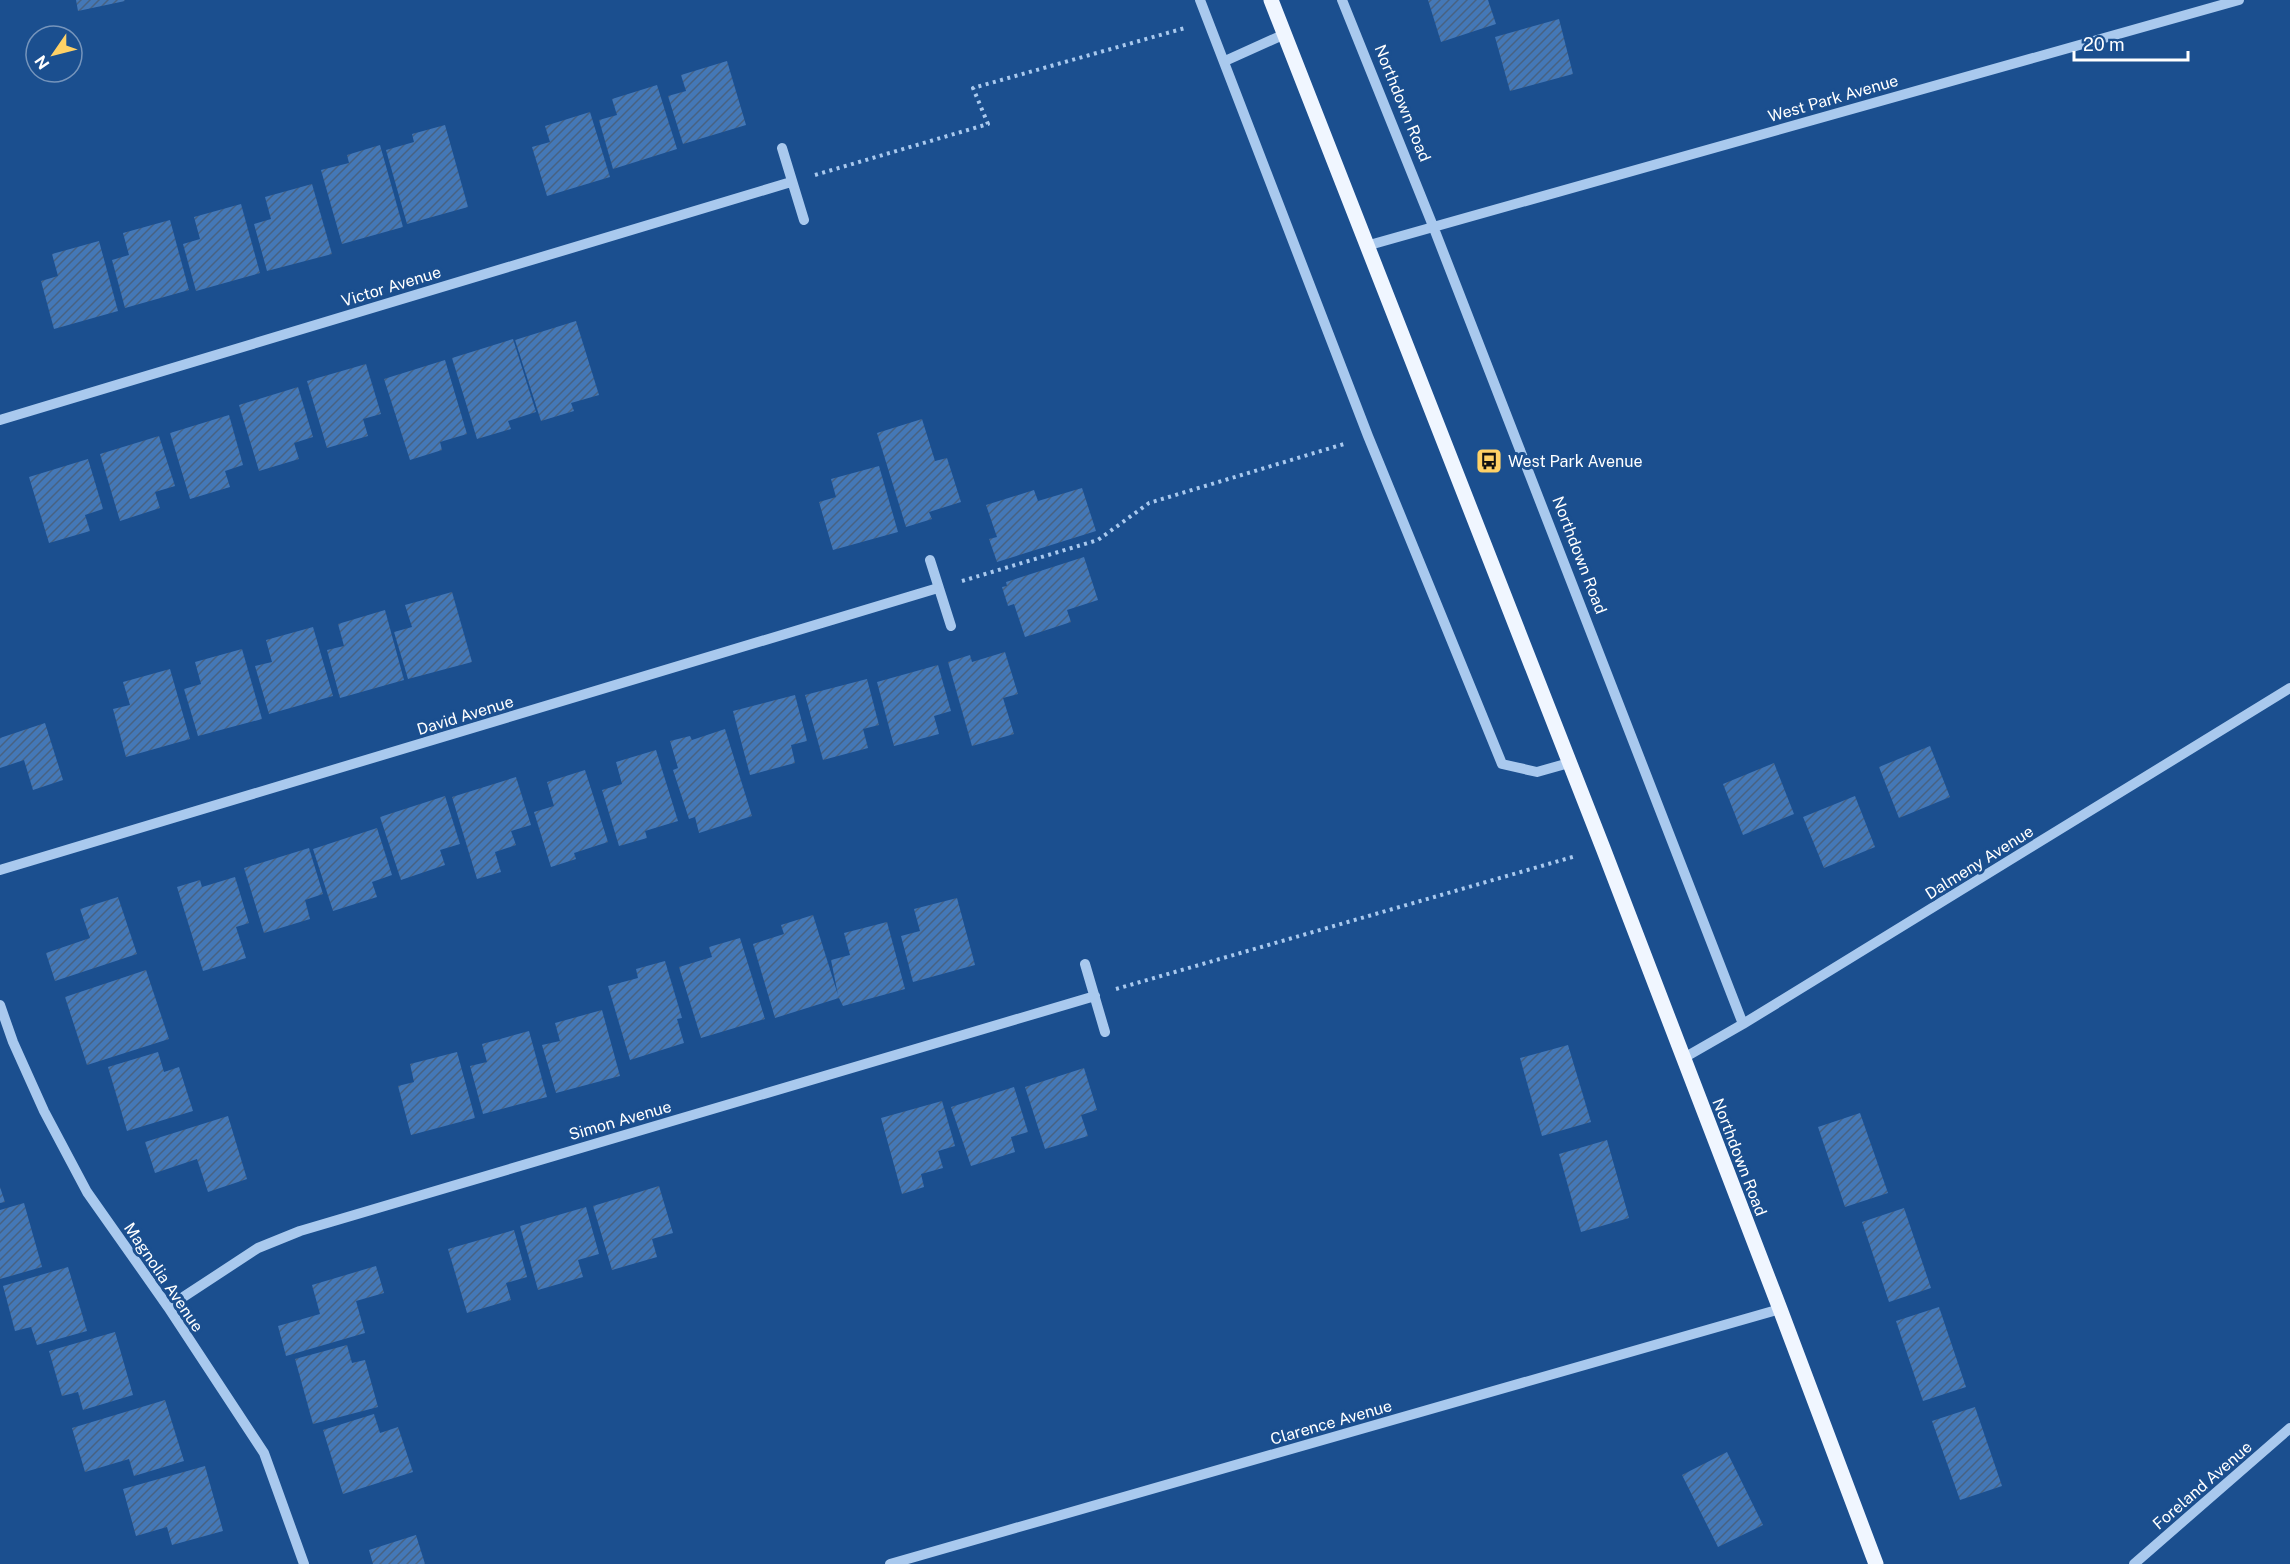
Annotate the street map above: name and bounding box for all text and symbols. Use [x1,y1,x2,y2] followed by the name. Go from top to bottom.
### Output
[24,24,84,84] north arrow
[2074,24,2188,62] scale bar
[2083,34,2125,55] text: 20 m
[1370,42,1435,164] street label: Northdown Road
[31,52,53,73] text: N
[1766,71,1900,126] street label: West Park Avenue
[339,262,443,311] street label: Victor Avenue
[1474,446,1504,476] bus stop icon: West Park Avenue
[1508,452,1643,471] place label: West Park Avenue
[1548,494,1611,617] street label: Northdown Road
[415,692,516,739] street label: David Avenue
[1922,822,2037,903] street label: Dalmeny Avenue
[1708,1096,1771,1219] street label: Northdown Road
[567,1097,674,1144] street label: Simon Avenue
[120,1219,207,1335] street label: Magnolia Avenue
[1268,1396,1394,1449] street label: Clarence Avenue
[2149,1437,2256,1533] street label: Foreland Avenue

